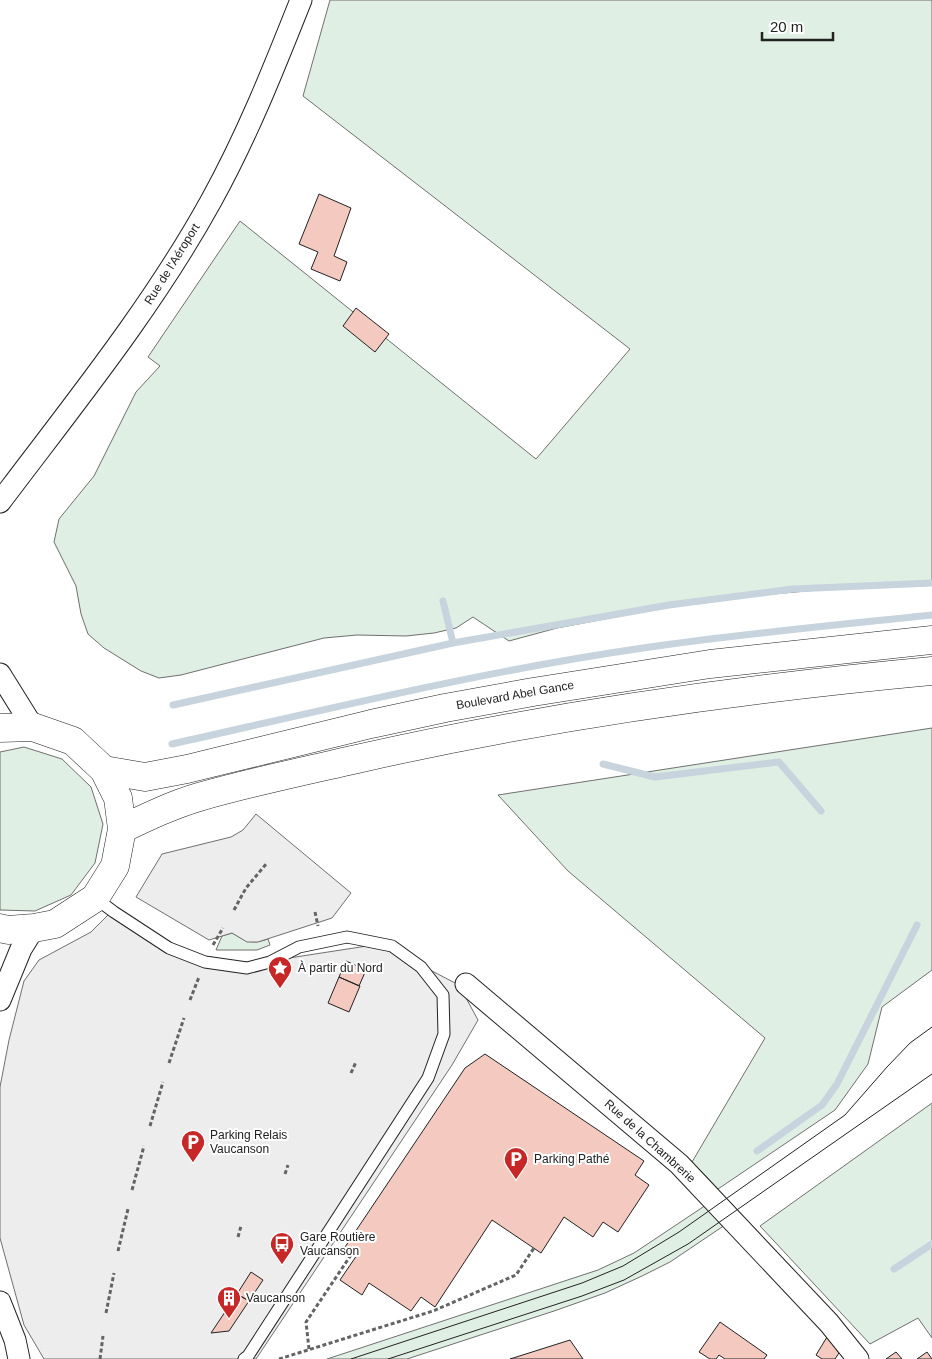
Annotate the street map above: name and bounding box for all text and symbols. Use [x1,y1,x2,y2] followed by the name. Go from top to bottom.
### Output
[762,10,833,42] scale bar
[770,18,803,35] text: 20 m
[141,220,203,307] street label: Rue de l'Aéroport
[455,678,575,712] street label: Boulevard Abel Gance
[267,955,293,989] place icon: À partir du Nord
[298,960,383,975] place label: À partir du Nord
[602,1097,699,1186] street label: Rue de la Chambrerie
[210,1128,287,1156] place label: Parking Relais Vaucanson
[180,1129,206,1163] parking icon: Parking Relais Vaucanson
[503,1146,529,1180] parking icon: Parking Pathé
[534,1152,610,1166] place label: Parking Pathé
[300,1230,376,1258] place label: Gare Routière Vaucanson
[269,1231,295,1265] bus stop icon: Gare Routière Vaucanson
[216,1285,242,1319] building icon: Vaucanson
[246,1291,305,1305] place label: Vaucanson

